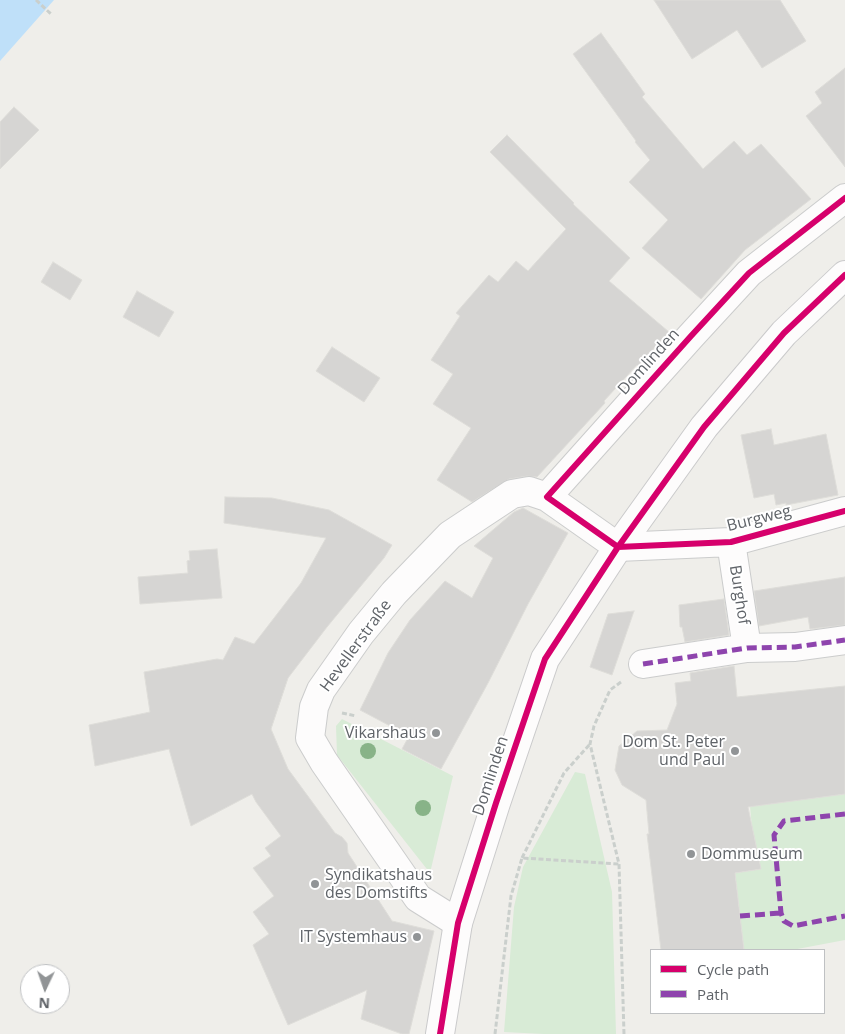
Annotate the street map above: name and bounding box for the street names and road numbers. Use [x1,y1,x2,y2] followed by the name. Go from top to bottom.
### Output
[614,325,684,399] street label: Domlinden
[725,502,793,536] street label: Burgweg
[725,564,753,626] street label: Burghof
[316,596,396,696] street label: Hevellerstraße
[469,734,513,818] street label: Domlinden

